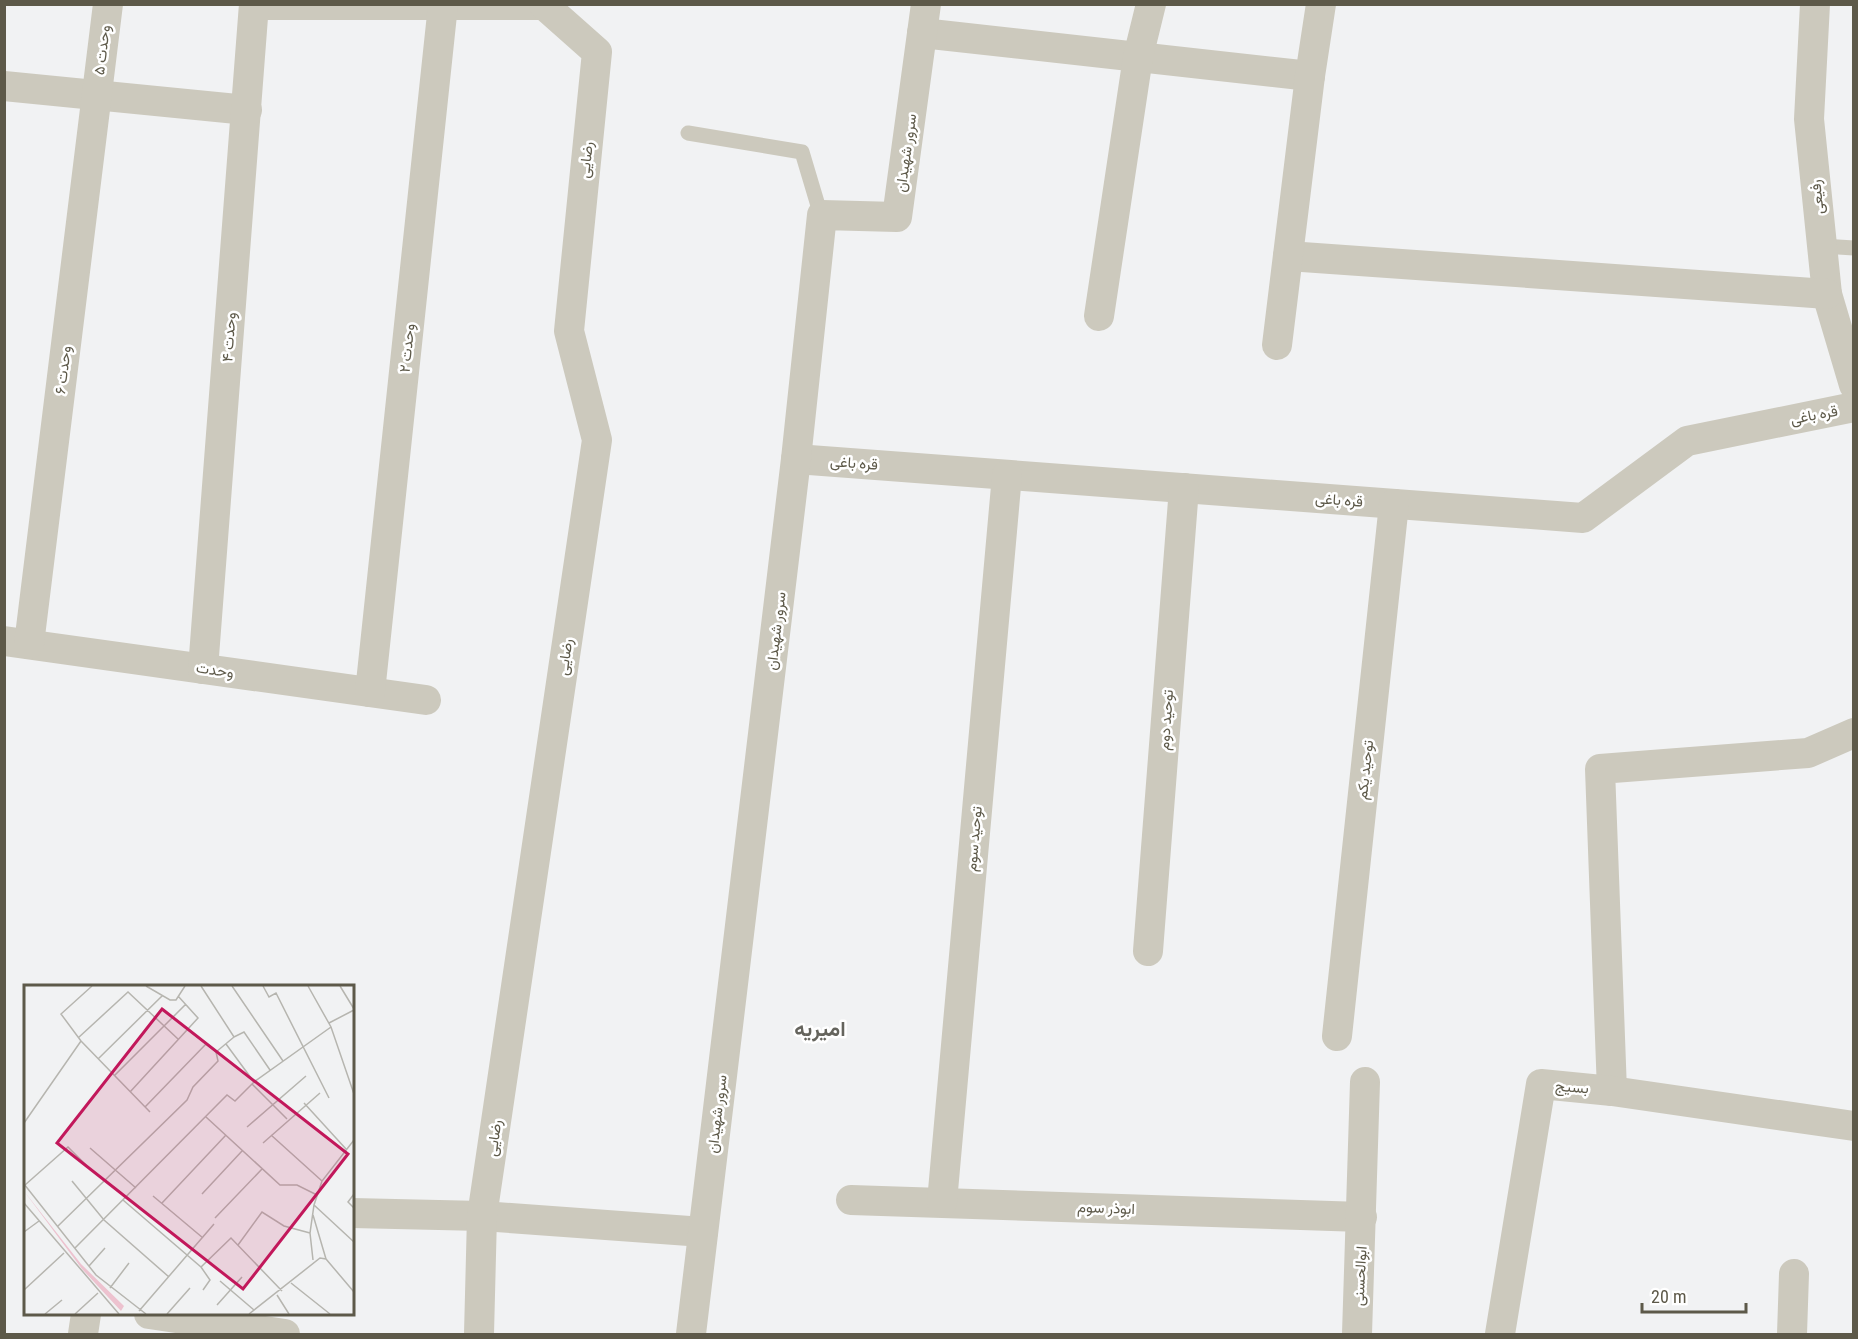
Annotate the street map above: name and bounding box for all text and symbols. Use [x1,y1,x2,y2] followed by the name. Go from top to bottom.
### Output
[90,24,114,76] street label: وحدت ۵
[892,112,920,193] street label: سرور شهیدان
[575,141,598,179] street label: رضایی
[1806,179,1829,215] street label: رفیعی
[218,312,240,362] street label: وحدت ۴
[395,323,419,373] street label: وحدت ۲
[51,345,75,395] street label: وحدت ۶
[1789,402,1840,429] street label: قره باغی
[829,452,879,475] street label: قره باغی
[1314,489,1364,512] street label: قره باغی
[762,591,790,671] street label: سرور شهیدان
[554,637,577,677] street label: رضایی
[195,658,235,682] street label: وحدت
[1155,689,1178,751] street label: توحید دوم
[1353,739,1378,801] street label: توحید یکم
[962,805,987,873] street label: توحید سوم
[24,985,354,1315] inset map
[794,1017,846,1042] district label: امیریه
[703,1074,731,1154] street label: سرور شهیدان
[1554,1077,1590,1099] street label: بسیج
[483,1118,506,1158] street label: رضایی
[1077,1198,1135,1219] street label: ابوذر سوم
[1349,1246,1372,1307] street label: ابوالحسنی
[1642,1276,1746,1314] scale bar
[1651,1286,1686,1307] text: 20 m

